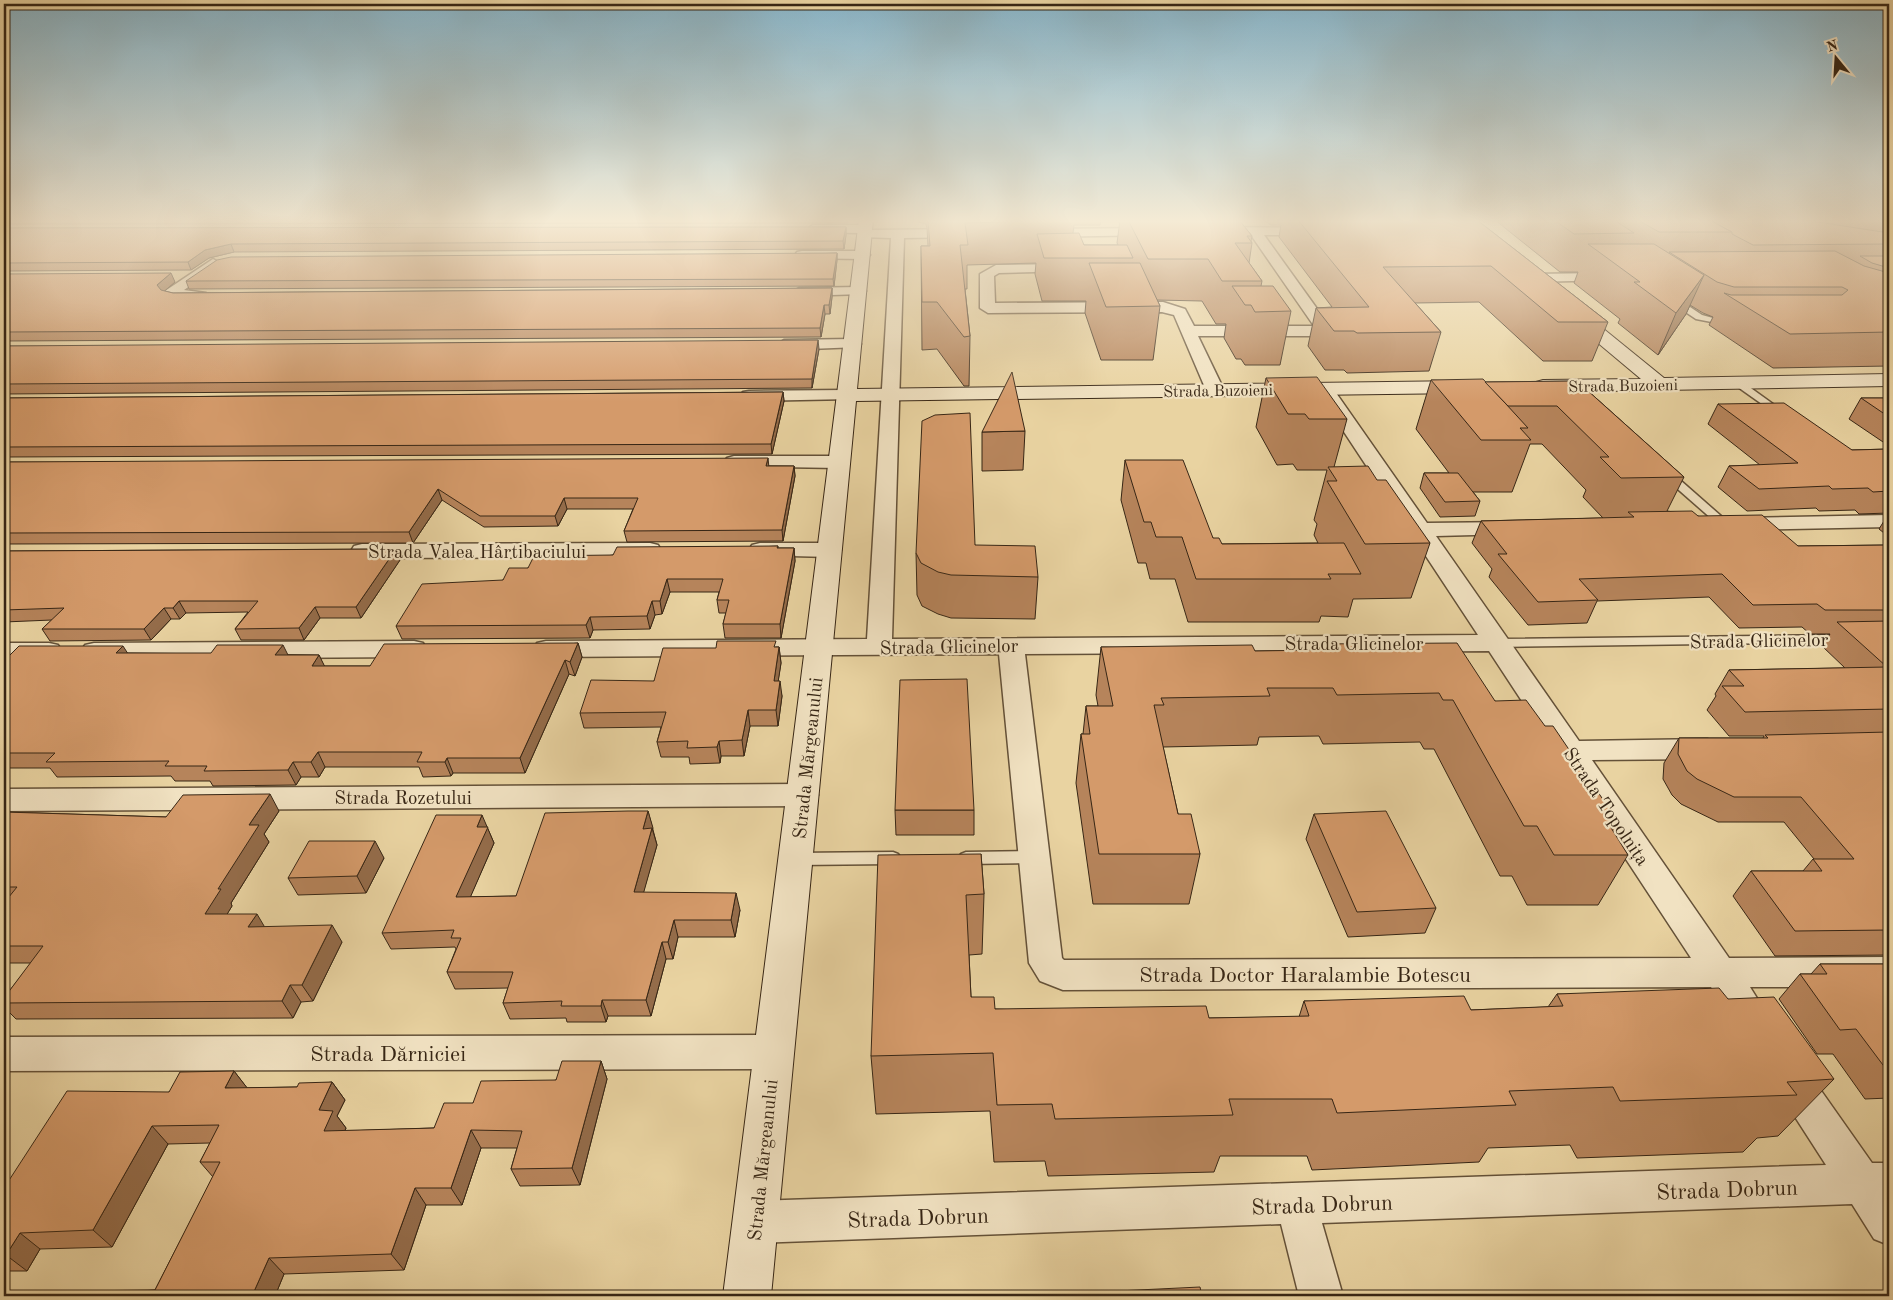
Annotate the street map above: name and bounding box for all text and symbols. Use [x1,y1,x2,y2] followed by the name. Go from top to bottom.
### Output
[1810,32,1860,82] north arrow
[1825,38,1840,55] text: N
[1568,378,1678,396] street label: Strada Buzoieni
[1163,383,1273,401] street label: Strada Buzoieni
[368,544,586,563] street label: Strada Valea Hârtibaciului
[1689,632,1829,653] street label: Strada Glicinelor
[1285,636,1424,655] street label: Strada Glicinelor
[879,638,1019,659] street label: Strada Glicinelor
[792,676,827,840] street label: Strada Mărgeanului
[1559,745,1652,870] street label: Strada Topolnița
[334,790,472,809] street label: Strada Rozetului
[1139,965,1471,987] street label: Strada Doctor Haralambie Botescu
[310,1044,466,1066] street label: Strada Dărniciei
[747,1078,782,1242] street label: Strada Mărgeanului
[1656,1178,1798,1204] street label: Strada Dobrun
[1251,1193,1393,1219] street label: Strada Dobrun
[847,1206,989,1232] street label: Strada Dobrun

